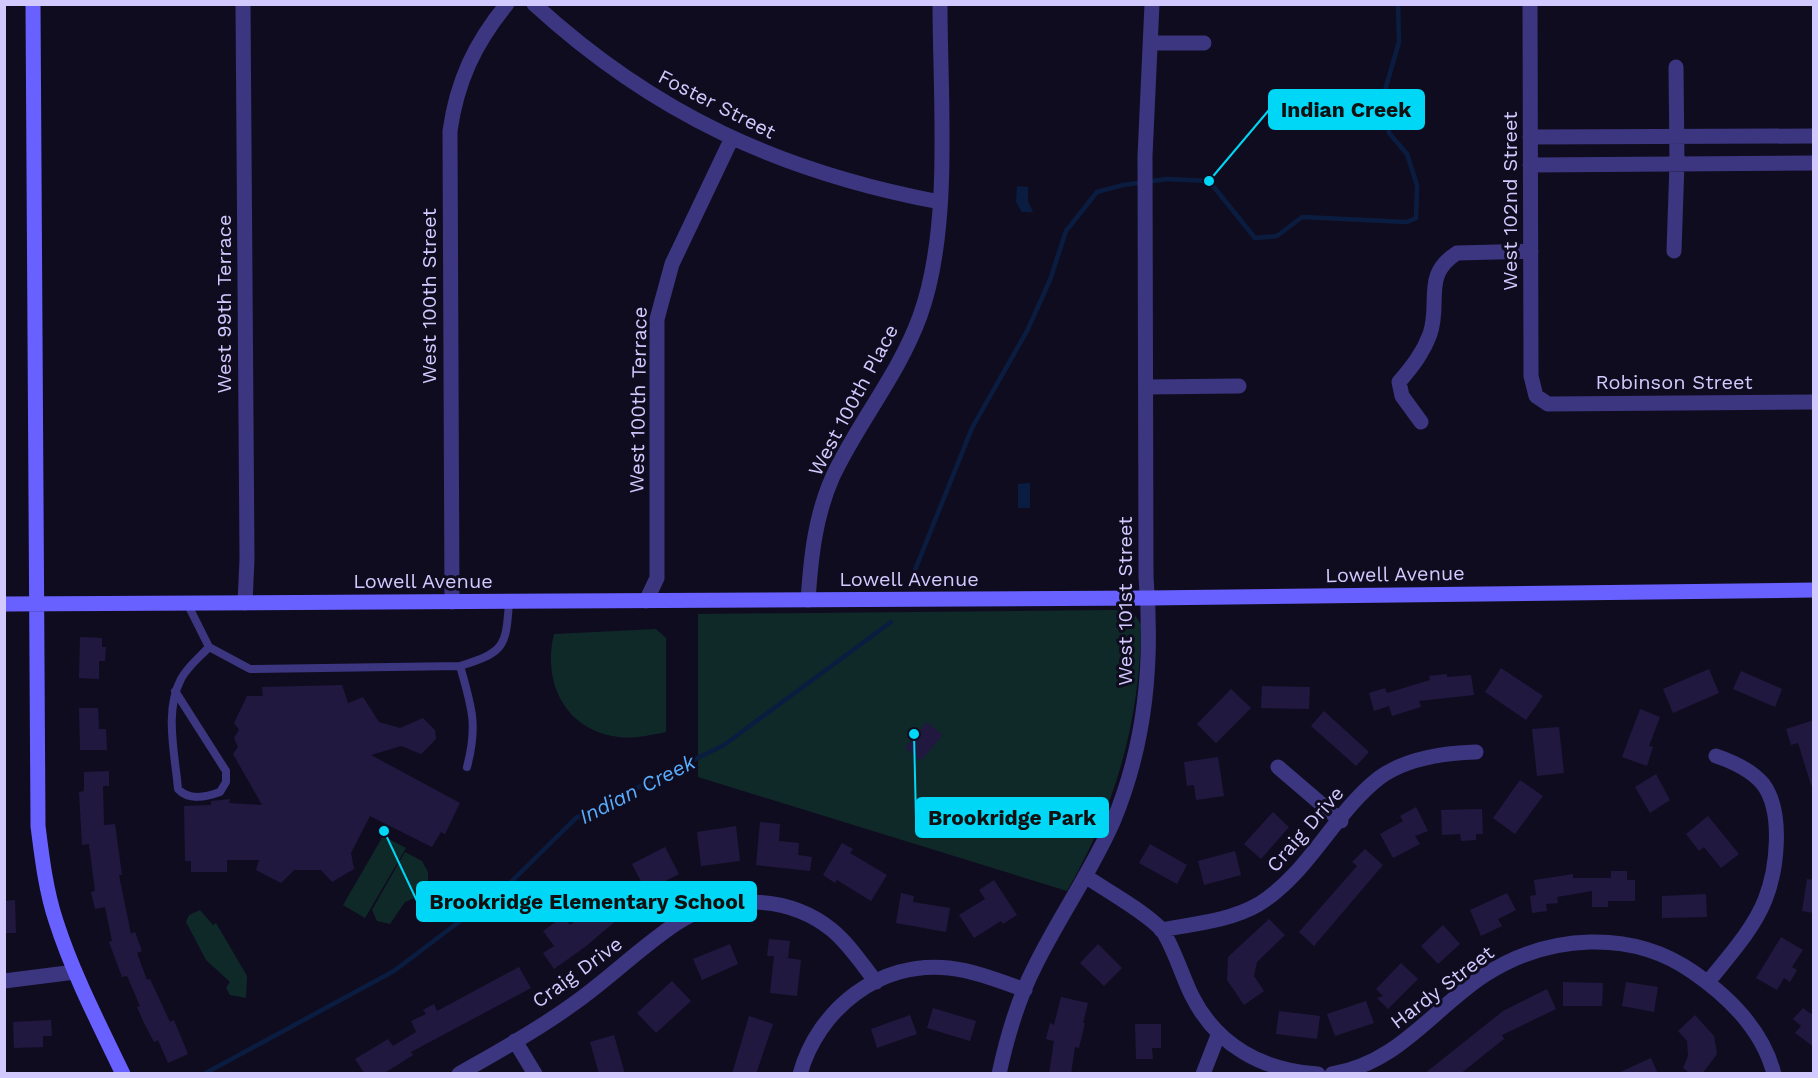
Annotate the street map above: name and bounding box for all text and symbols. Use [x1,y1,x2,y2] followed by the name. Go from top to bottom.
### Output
[654,64,780,144] street label: Foster Street
[1269,90,1424,129] callout: Indian Creek
[1281,97,1412,122] text: Indian Creek
[1498,111,1522,291] street label: West 102nd Street
[417,207,441,384] street label: West 100th Street
[212,214,236,394] street label: West 99th Terrace
[624,306,652,494] street label: West 100th Terrace
[803,320,903,480] street label: West 100th Place
[1595,370,1753,394] street label: Robinson Street
[1113,516,1137,686] street label: West 101st Street
[1325,561,1465,587] street label: Lowell Avenue
[839,567,979,591] street label: Lowell Avenue
[353,569,493,593] street label: Lowell Avenue
[575,749,700,829] water label: Indian Creek
[1261,781,1349,877] street label: Craig Drive
[916,798,1108,837] callout: Brookridge Park
[928,805,1097,830] text: Brookridge Park
[417,882,756,921] callout: Brookridge Elementary School
[429,889,745,914] text: Brookridge Elementary School
[527,931,627,1013] street label: Craig Drive
[1386,940,1499,1034] street label: Hardy Street

